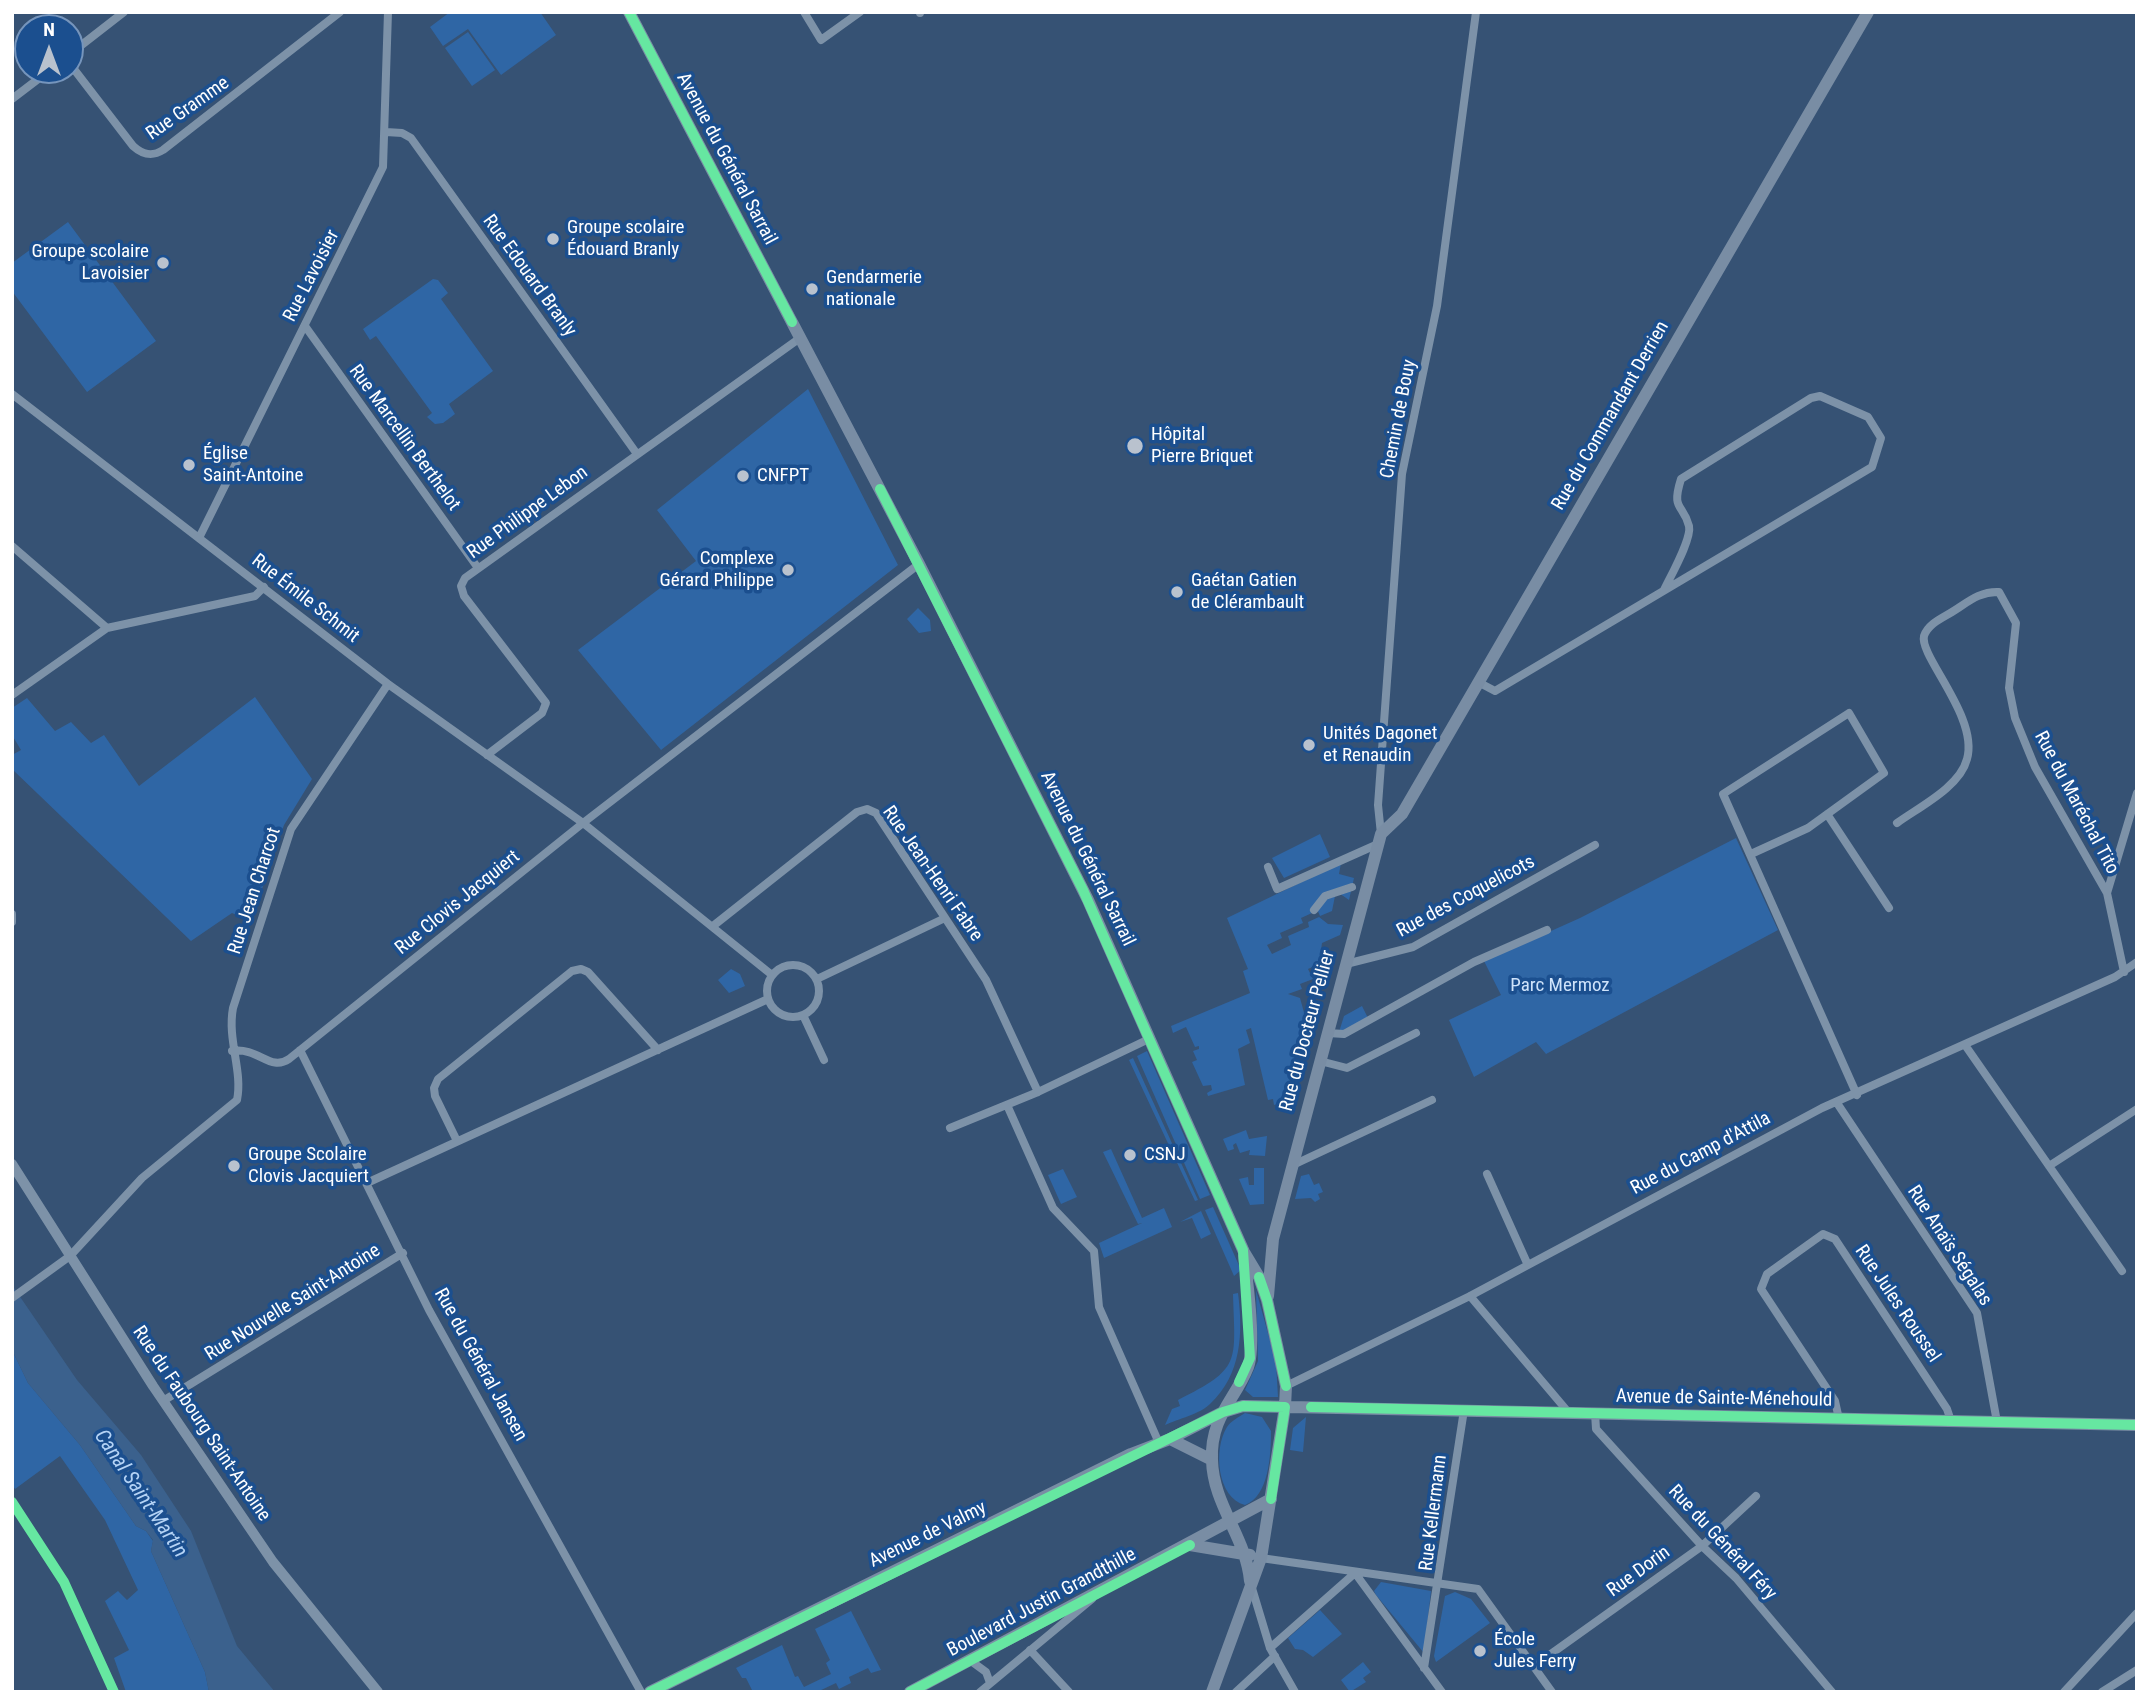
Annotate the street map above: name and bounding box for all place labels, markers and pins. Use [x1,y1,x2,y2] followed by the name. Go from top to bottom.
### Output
[567,217,685,261] place label: Groupe scolaire Édouard Branly
[545,231,561,247] marker: Groupe scolaire Édouard Branly
[31,241,149,285] place label: Groupe scolaire Lavoisier
[155,255,171,271] marker: Groupe scolaire Lavoisier
[826,267,922,311] place label: Gendarmerie nationale
[804,281,820,297] marker: Gendarmerie nationale
[1151,424,1253,468] place label: Hôpital Pierre Briquet
[1125,436,1145,456] marker: Hôpital Pierre Briquet
[203,443,303,487] place label: Église Saint-Antoine
[181,457,197,473] marker: Église Saint-Antoine
[757,465,809,487] place label: CNFPT
[735,468,751,484] marker: CNFPT
[660,548,774,592] place label: Complexe Gérard Philippe
[780,562,796,578] marker: Complexe Gérard Philippe
[1191,570,1304,614] place label: Gaétan Gatien de Clérambault
[1169,584,1185,600] marker: Gaétan Gatien de Clérambault
[1323,723,1437,767] place label: Unités Dagonet et Renaudin
[1301,737,1317,753] marker: Unités Dagonet et Renaudin
[248,1144,369,1188] place label: Groupe Scolaire Clovis Jacquiert
[1144,1144,1186,1166] place label: CSNJ
[1122,1147,1138,1163] marker: CSNJ
[226,1158,242,1174] marker: Groupe Scolaire Clovis Jacquiert
[1494,1629,1576,1673] place label: École Jules Ferry
[1472,1643,1488,1659] marker: École Jules Ferry

